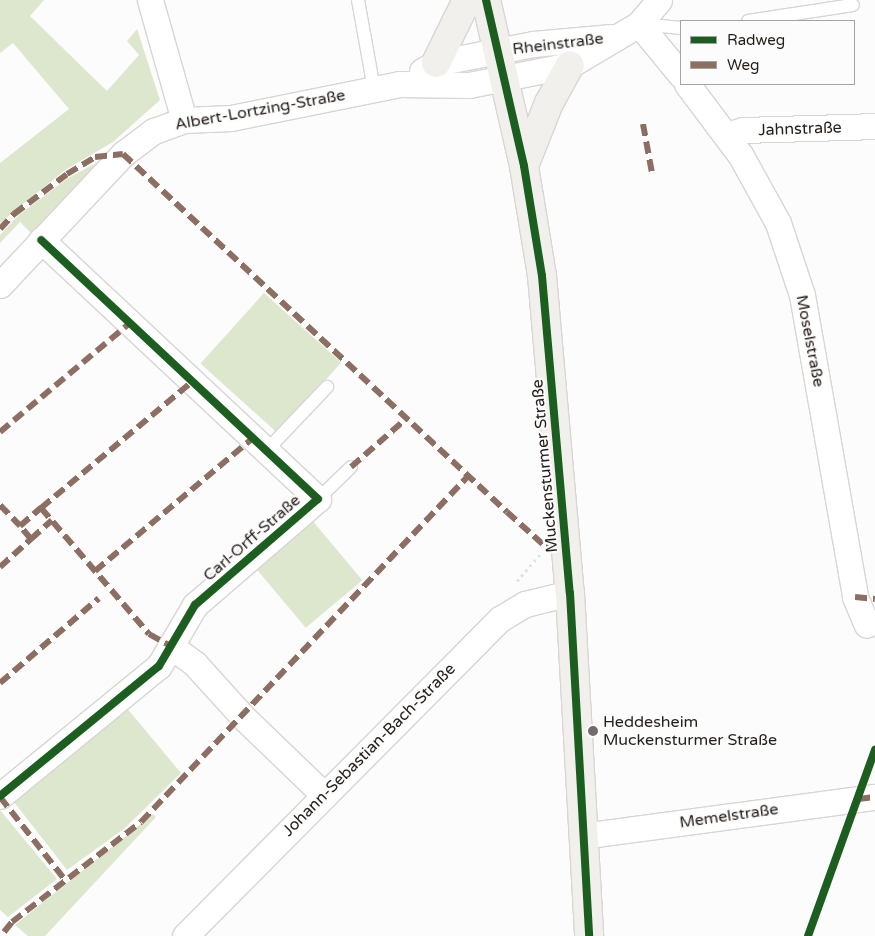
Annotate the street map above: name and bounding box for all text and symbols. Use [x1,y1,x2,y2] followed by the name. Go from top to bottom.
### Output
[680,20,855,85] legend
[511,29,605,59] street label: Rheinstraße
[727,31,785,49] text: Radweg
[727,56,759,74] text: Weg
[173,86,347,134] street label: Albert-Lortzing-Straße
[758,118,842,140] street label: Jahnstraße
[792,293,828,389] street label: Moselstraße
[528,378,562,554] street label: Muckensturmer Straße
[200,491,304,585] street label: Carl-Orff-Straße
[279,660,459,840] street label: Johann-Sebastian-Bach-Straße
[603,712,777,750] place label: Heddesheim Muckensturmer Straße
[587,725,599,737] marker: Heddesheim Muckensturmer Straße
[678,800,780,832] street label: Memelstraße

